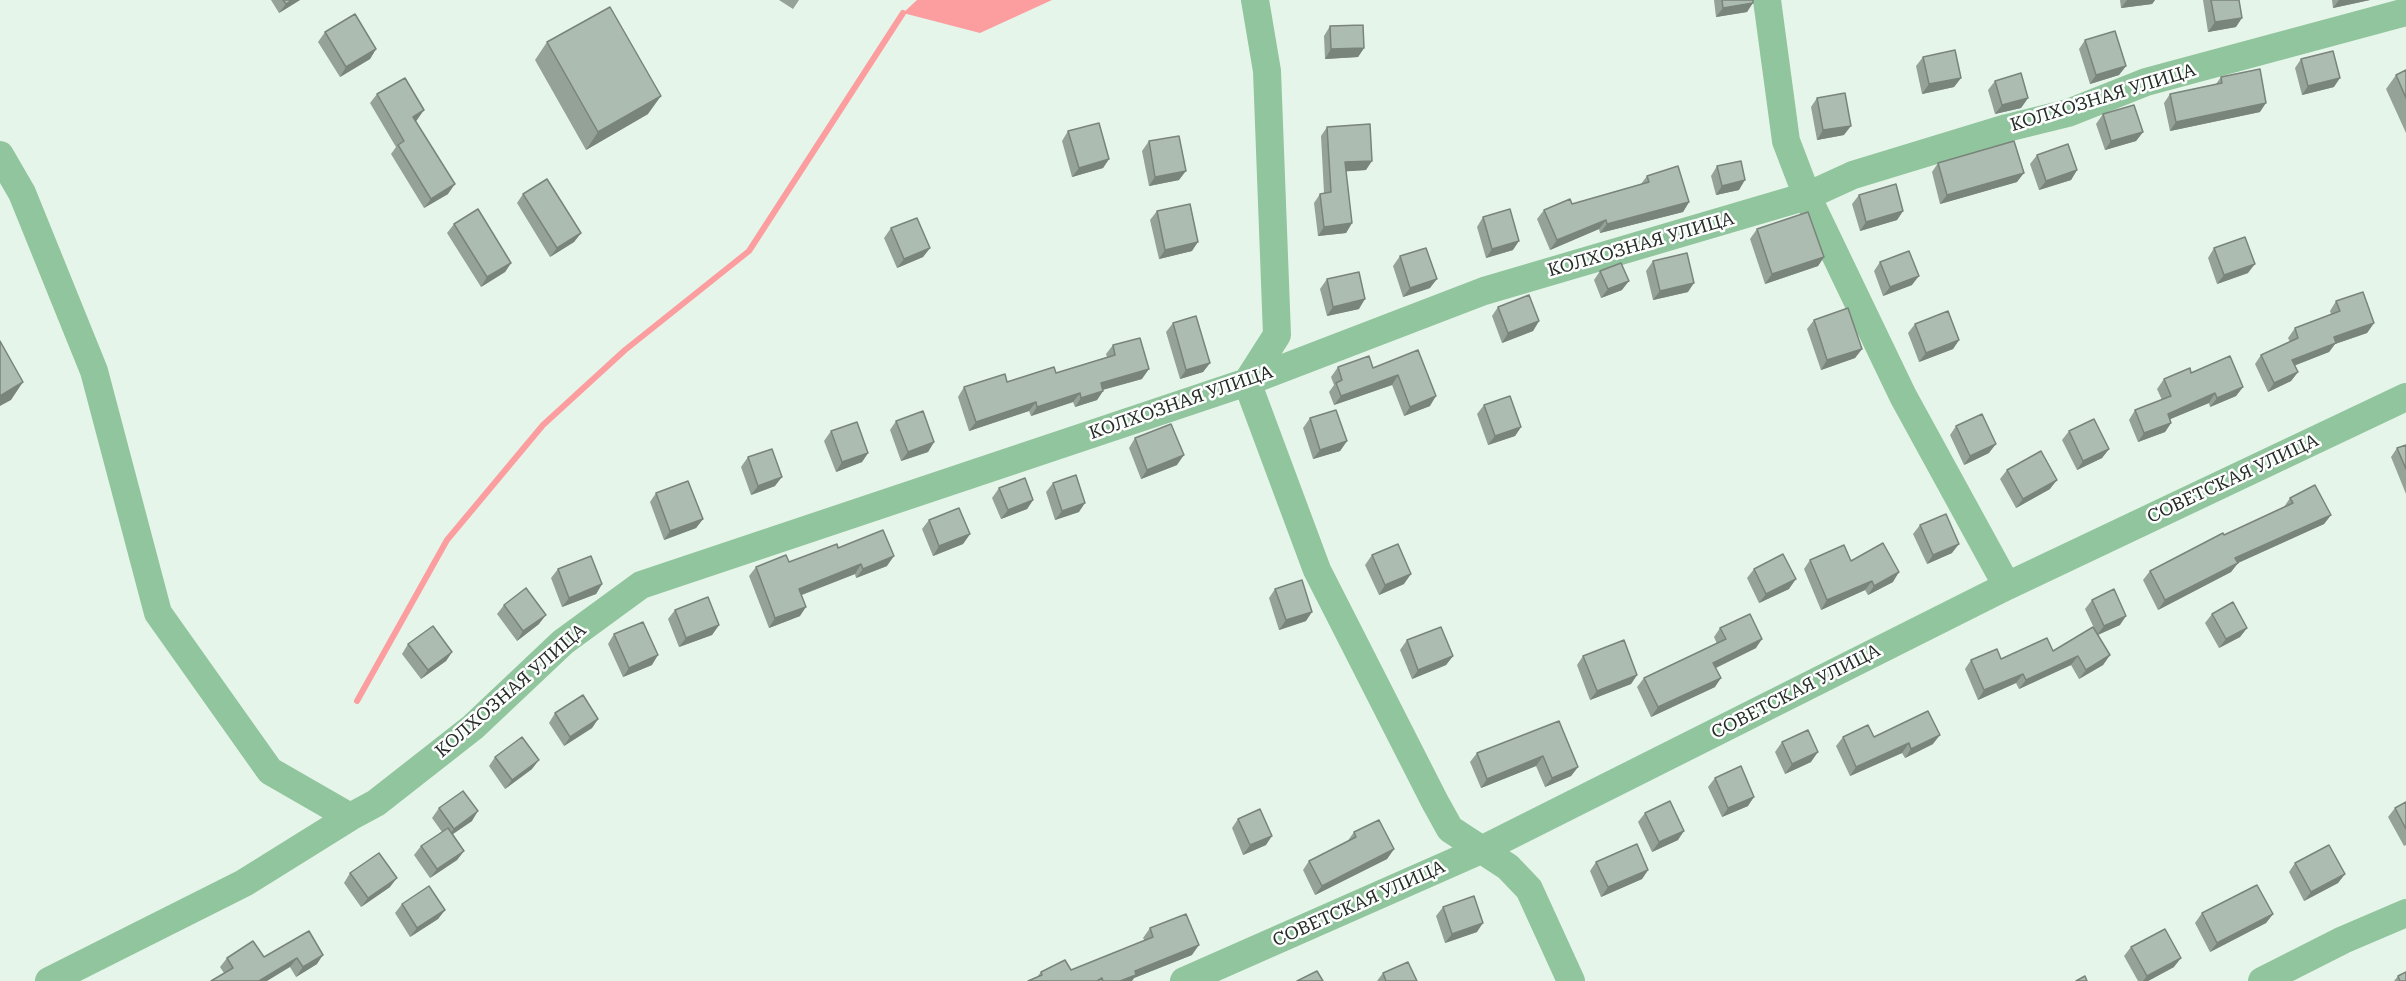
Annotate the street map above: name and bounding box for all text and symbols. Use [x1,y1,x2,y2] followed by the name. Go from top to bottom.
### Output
[2008,60,2198,136] street label: КОЛХОЗНАЯ УЛИЦА
[1545,208,1737,282] street label: КОЛХОЗНАЯ УЛИЦА
[1086,361,1276,445] street label: КОЛХОЗНАЯ УЛИЦА
[2144,430,2322,528] street label: СОВЕТСКАЯ УЛИЦА
[431,620,591,762] street label: КОЛХОЗНАЯ УЛИЦА
[1708,640,1884,744] street label: СОВЕТСКАЯ УЛИЦА
[1269,856,1449,952] street label: СОВЕТСКАЯ УЛИЦА

